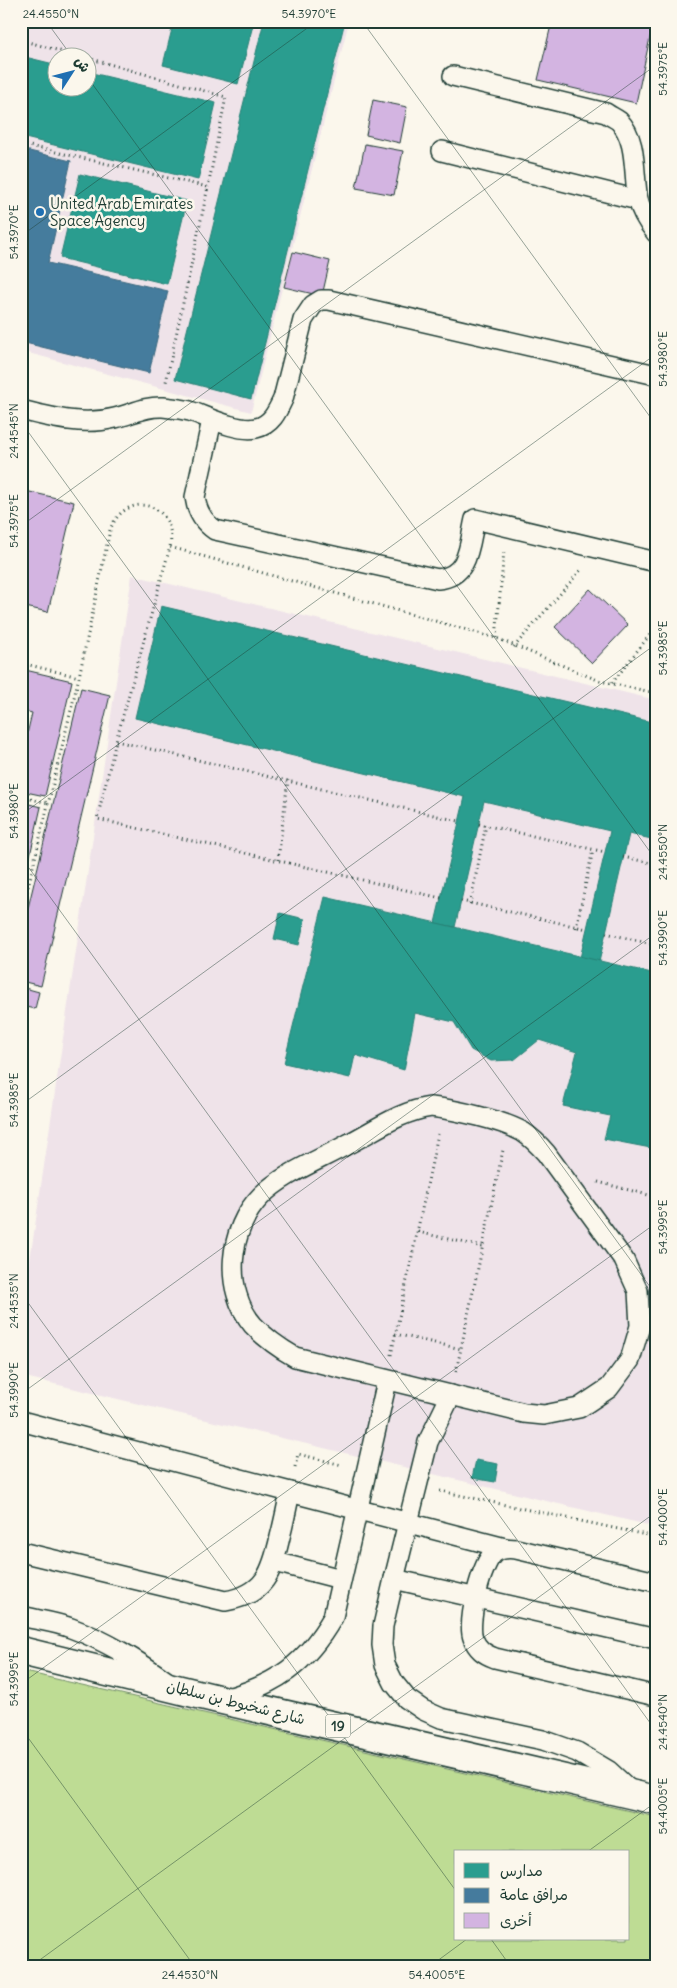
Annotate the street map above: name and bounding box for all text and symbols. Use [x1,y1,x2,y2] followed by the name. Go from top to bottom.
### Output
[23,6,79,21] text: 24.4550°N
[282,6,336,21] text: 54.3970°E
[655,42,670,96] text: 54.3975°E
[48,48,98,98] north arrow
[71,53,94,76] text: ش
[50,194,193,230] place label: United Arab Emirates Space Agency
[6,205,21,259] text: 54.3970°E
[34,206,46,218] marker: United Arab Emirates Space Agency
[655,331,670,387] text: 54.3980°E
[6,403,21,459] text: 24.4545°N
[6,494,21,548] text: 54.3975°E
[655,621,670,675] text: 54.3985°E
[6,783,21,839] text: 54.3980°E
[655,824,670,880] text: 24.4550°N
[655,910,670,966] text: 54.3990°E
[6,1073,21,1127] text: 54.3985°E
[655,1200,670,1254] text: 54.3995°E
[6,1273,21,1329] text: 24.4535°N
[6,1362,21,1418] text: 54.3990°E
[655,1488,670,1546] text: 54.4000°E
[6,1652,21,1706] text: 54.3995°E
[165,1676,307,1729] street label: شارع شخبوط بن سلطان
[655,1694,670,1750] text: 24.4540°N
[326,1714,350,1738] road number: 19
[655,1778,670,1834] text: 54.4005°E
[454,1850,630,1940] legend
[500,1861,543,1880] text: مدارس
[500,1885,568,1904] text: مرافق عامة
[500,1911,532,1930] text: أخرى
[162,1967,218,1982] text: 24.4530°N
[409,1967,465,1982] text: 54.4005°E

